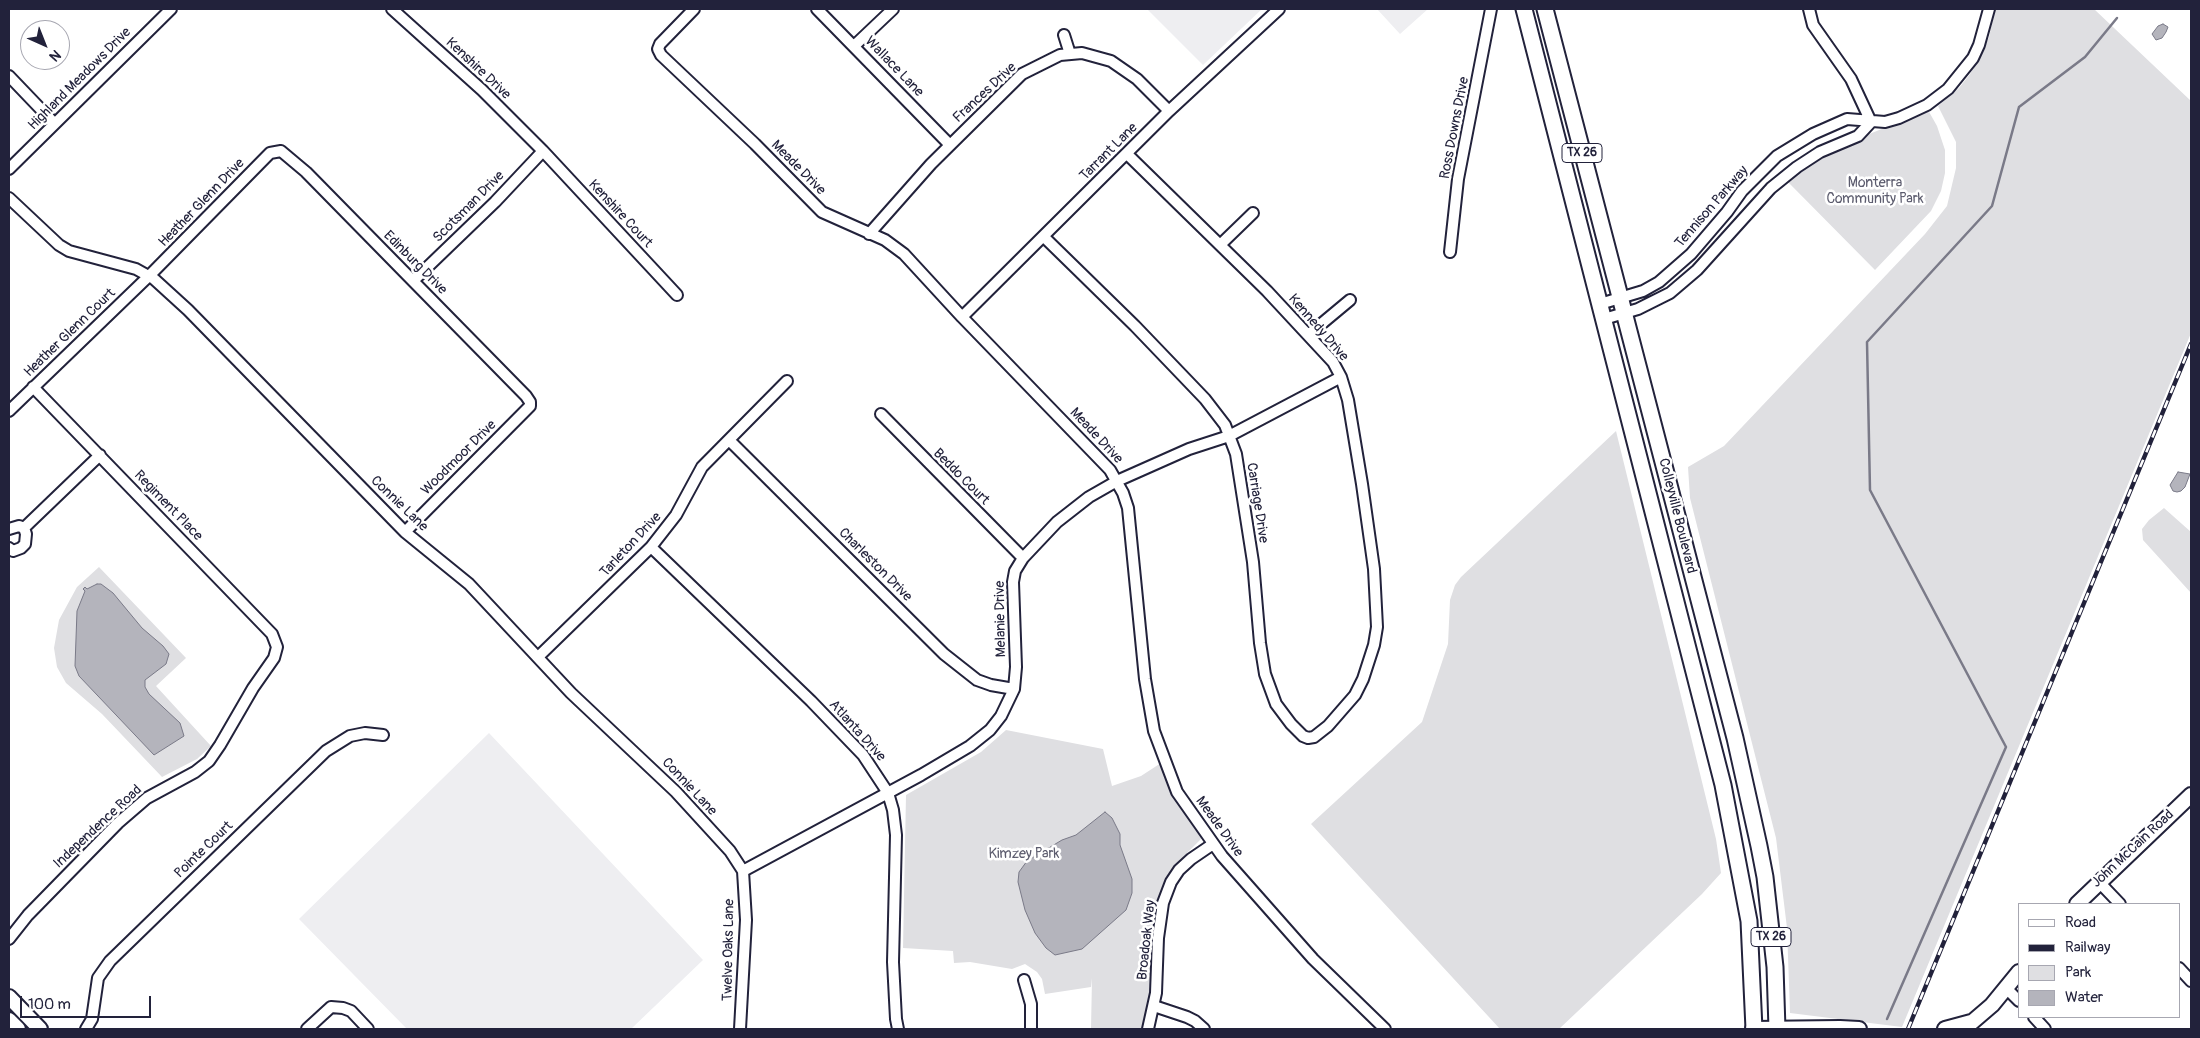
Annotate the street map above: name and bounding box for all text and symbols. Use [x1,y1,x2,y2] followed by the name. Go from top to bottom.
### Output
[20,20,70,70] north arrow
[25,24,135,134] street label: Highland Meadows Drive
[861,33,927,101] street label: Wallace Lane
[442,35,514,103] street label: Kenshire Drive
[46,46,64,65] text: N
[950,59,1020,127] street label: Frances Drive
[1437,76,1473,180] street label: Ross Downs Drive
[1077,120,1141,184] street label: Tarrant Lane
[767,137,829,199] street label: Meade Drive
[1562,144,1602,162] road number: TX 26
[156,155,248,251] street label: Heather Glenn Drive
[1672,163,1752,251] street label: Tennison Parkway
[430,168,508,246] street label: Scotsman Drive
[1826,175,1924,208] park label: Monterra Community Park
[584,177,656,251] street label: Kenshire Court
[380,228,450,298] street label: Edinburg Drive
[21,285,119,381] street label: Heather Glenn Court
[1284,291,1352,365] street label: Kennedy Drive
[1066,405,1126,467] street label: Meade Drive
[418,417,500,499] street label: Woodmoor Drive
[929,445,993,509] street label: Beddo Court
[1655,457,1699,575] street label: Colleyville Boulevard
[1242,462,1272,544] street label: Carriage Drive
[130,467,206,545] street label: Regiment Place
[367,473,431,535] street label: Connie Lane
[597,509,665,581] street label: Tarleton Drive
[835,525,915,605] street label: Charleston Drive
[992,581,1010,657] street label: Melanie Drive
[825,697,889,765] street label: Atlanta Drive
[658,755,720,819] street label: Connie Lane
[50,782,146,872] street label: Independence Road
[1192,794,1246,860] street label: Meade Drive
[2088,807,2178,891] street label: John McCain Road
[171,818,237,882] street label: Pointe Court
[989,846,1059,862] park label: Kimzey Park
[720,899,738,1001] street label: Twelve Oaks Lane
[1134,899,1160,981] street label: Broadoak Way
[2018,903,2180,1018] legend
[2065,913,2096,932] text: Road
[1751,928,1791,946] road number: TX 26
[2065,938,2110,957] text: Railway
[2065,963,2091,982] text: Park
[22,986,154,1018] scale bar
[2065,988,2103,1007] text: Water
[28,995,71,1014] text: 100 m

